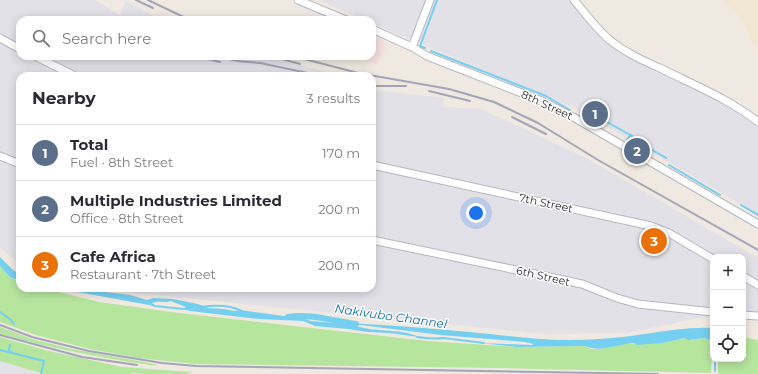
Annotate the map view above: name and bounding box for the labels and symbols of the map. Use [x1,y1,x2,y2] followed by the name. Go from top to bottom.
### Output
[519,87,575,123] street label: 8th Street
[582,99,608,129] pin: 1
[624,136,650,166] pin: 2
[518,191,575,216] street label: 7th Street
[466,203,486,223] your location
[641,226,667,256] pin: 3
[515,263,572,289] street label: 6th Street
[334,301,449,331] water label: Nakivubo Channel

